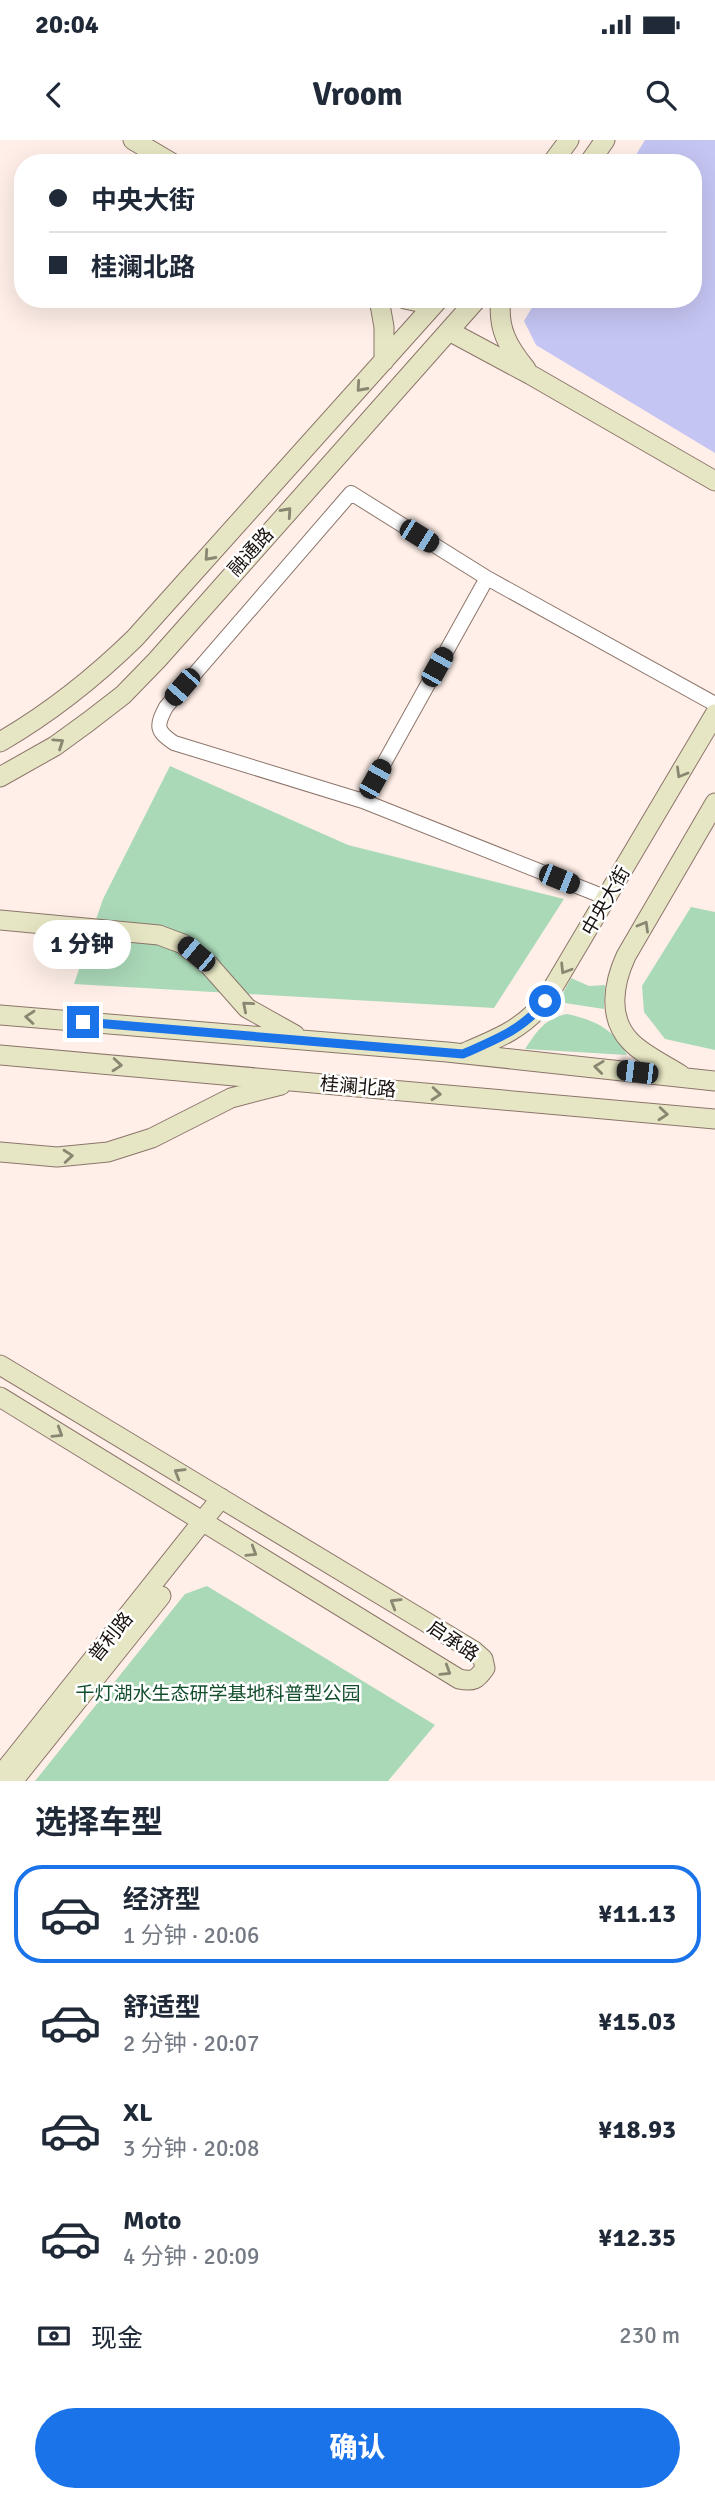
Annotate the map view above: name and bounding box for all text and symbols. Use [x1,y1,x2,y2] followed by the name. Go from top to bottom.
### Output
[35,9,99,41] text: 20:04
[312,75,403,114] text: Vroom
[35,76,73,114] icon: back
[642,76,680,114] icon: search
[91,185,195,217] text: 中央大街
[91,252,195,284] text: 桂澜北路
[357,379,369,392] one-way arrow
[279,507,291,520] one-way arrow
[396,516,443,556] car
[223,523,279,581] street label: 融通路
[204,548,217,561] one-way arrow
[418,644,457,690] car
[161,664,204,710] car
[51,739,64,751] one-way arrow
[356,756,395,802] car
[676,765,689,778] one-way arrow
[536,861,583,897] car
[577,862,635,940] street label: 中央大街
[34,920,132,970] callout: 1 分钟
[635,921,648,934] one-way arrow
[50,930,114,959] text: 1 分钟
[174,932,219,976] car
[561,961,574,974] one-way arrow
[529,985,561,1017] route start
[242,1002,255,1014] one-way arrow
[67,1006,99,1038] route end
[24,1010,35,1025] one-way arrow
[112,1057,123,1072] one-way arrow
[615,1059,660,1085] car
[593,1060,604,1075] one-way arrow
[319,1072,397,1102] street label: 桂澜北路
[431,1086,442,1101] one-way arrow
[657,1107,669,1122] one-way arrow
[63,1149,74,1164] one-way arrow
[51,1424,64,1437] one-way arrow
[173,1468,186,1481] one-way arrow
[244,1543,257,1556] one-way arrow
[389,1599,402,1612] one-way arrow
[84,1607,138,1667] street label: 普利路
[423,1615,483,1667] street label: 启承路
[438,1662,451,1675] one-way arrow
[75,1682,361,1706] park label: 千灯湖水生态研学基地科普型公园
[35,1803,163,1842] text: 选择车型
[39,1883,102,1946] icon: car
[123,1884,201,1916] text: 经济型
[598,1898,676,1930] text: ¥11.13
[123,1921,259,1950] text: 1 分钟 · 20:06
[39,1991,102,2054] icon: car
[123,1992,201,2024] text: 舒适型
[598,2006,676,2038] text: ¥15.03
[123,2029,259,2058] text: 2 分钟 · 20:07
[123,2097,153,2129] text: XL
[39,2099,102,2162] icon: car
[598,2114,676,2146] text: ¥18.93
[123,2134,259,2163] text: 3 分钟 · 20:08
[123,2205,181,2237] text: Moto
[39,2207,102,2270] icon: car
[598,2222,676,2254] text: ¥12.35
[123,2242,259,2271] text: 4 分钟 · 20:09
[35,2317,73,2355] icon: cash
[619,2321,680,2350] text: 230 m
[91,2323,143,2355] text: 现金
[35,2408,680,2488] button: 确认

